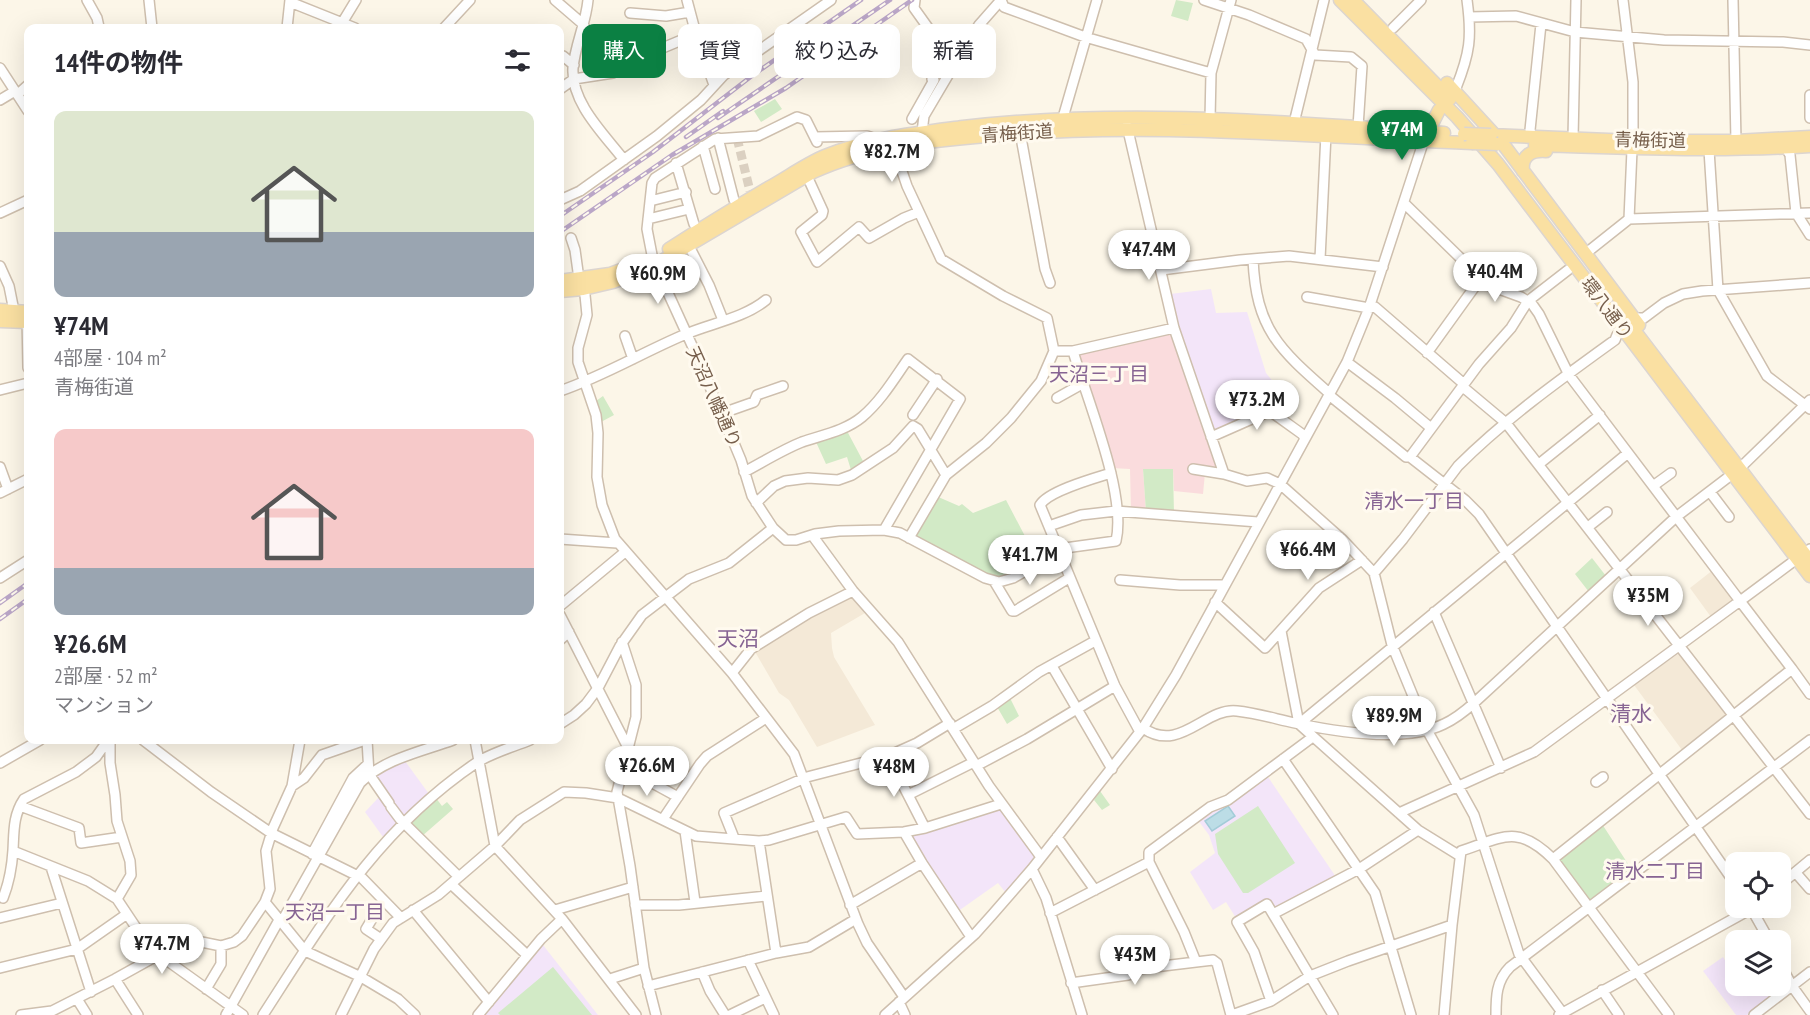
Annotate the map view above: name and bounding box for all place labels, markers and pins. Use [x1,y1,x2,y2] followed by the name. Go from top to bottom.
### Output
[1366,110,1438,161] pin: ¥74M
[843,132,941,183] pin: ¥82.7M
[1100,230,1198,281] pin: ¥47.4M
[1446,252,1544,303] pin: ¥40.4M
[609,254,707,305] pin: ¥60.9M
[1208,380,1306,431] pin: ¥73.2M
[1259,530,1357,581] pin: ¥66.4M
[981,535,1079,586] pin: ¥41.7M
[1612,576,1684,627] pin: ¥35M
[1345,696,1443,747] pin: ¥89.9M
[598,746,696,797] pin: ¥26.6M
[858,747,930,798] pin: ¥48M
[113,924,211,975] pin: ¥74.7M
[1099,935,1171,986] pin: ¥43M

